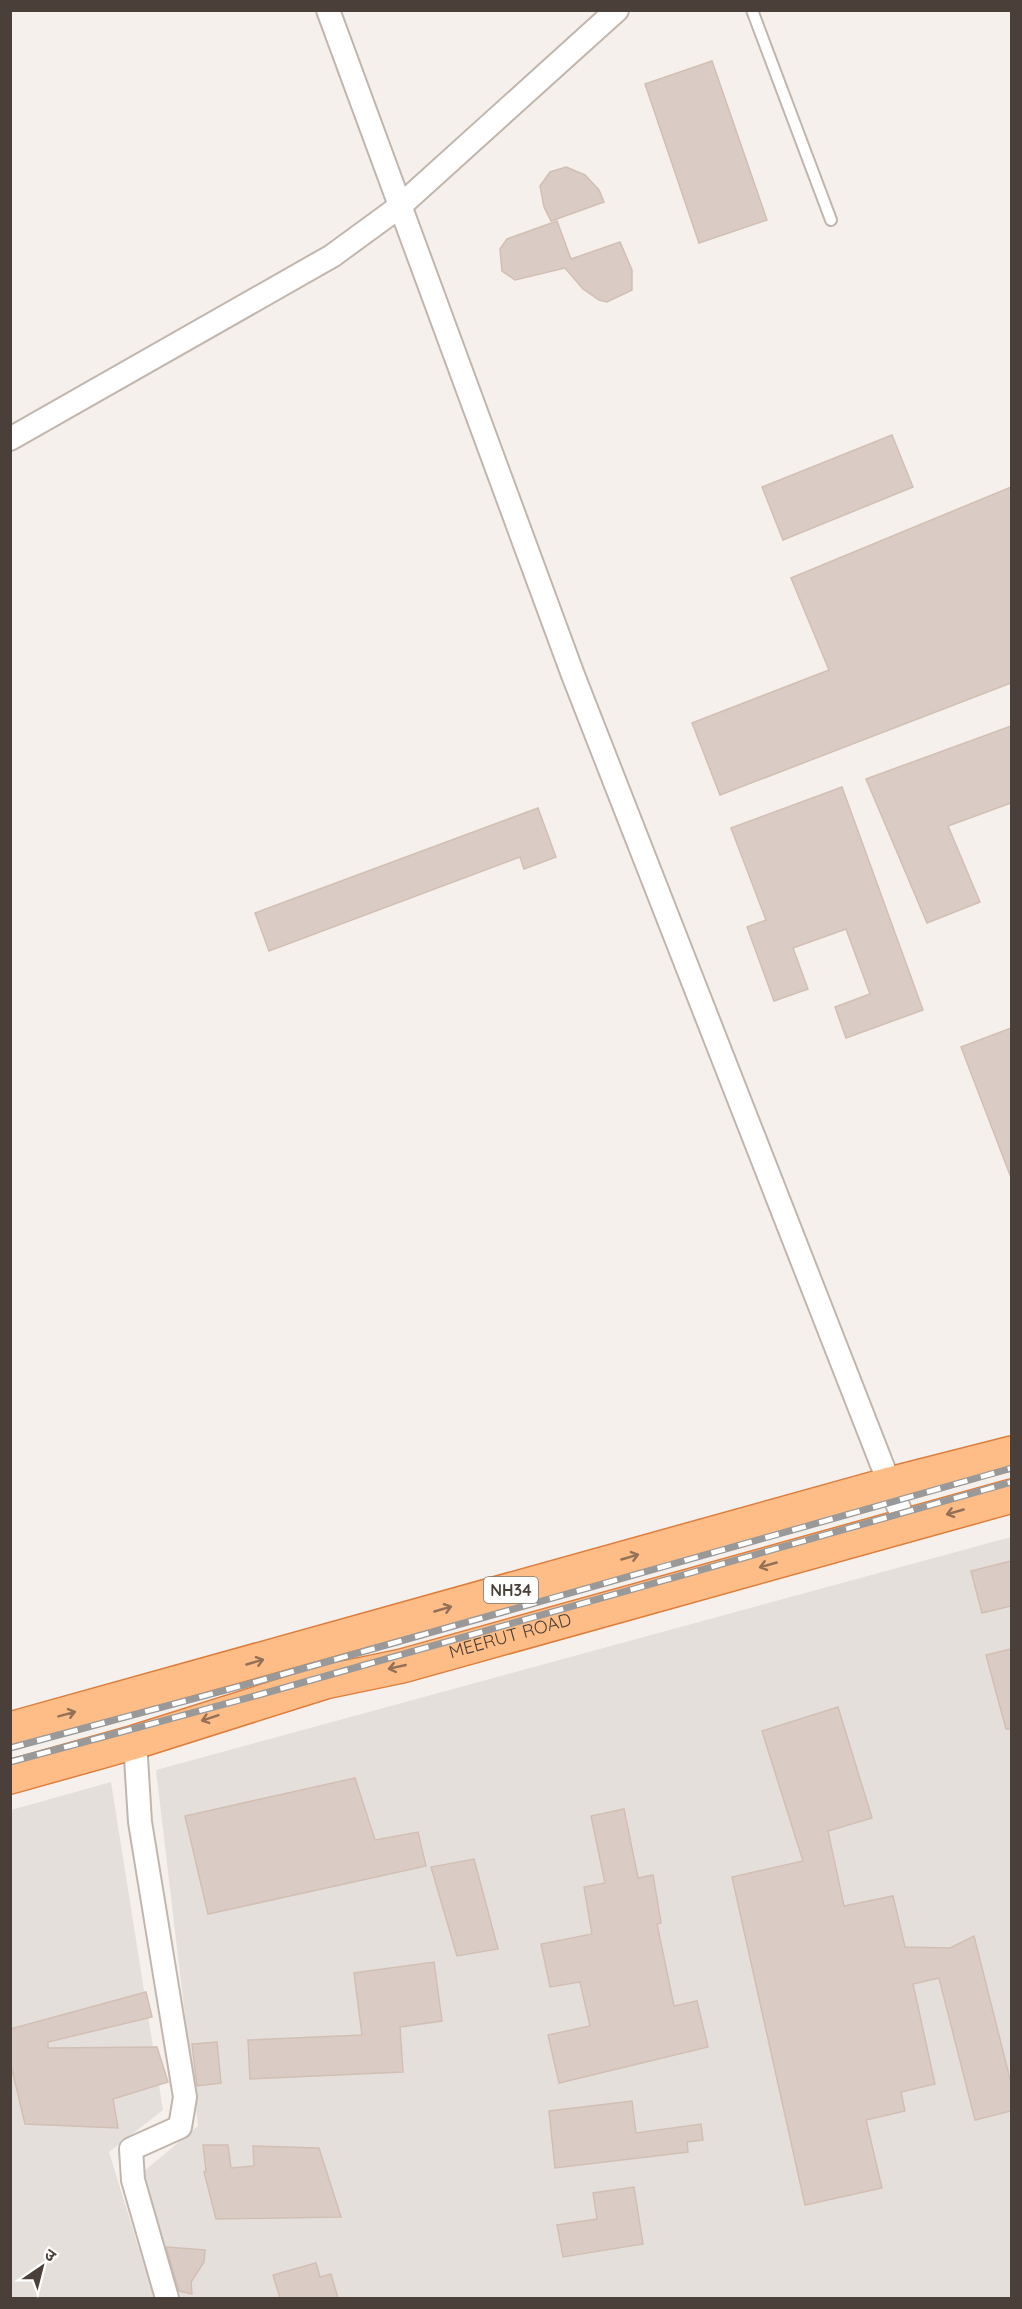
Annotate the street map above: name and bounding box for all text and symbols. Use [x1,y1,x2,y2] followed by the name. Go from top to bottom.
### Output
[946,1507,965,1518] one-way arrow
[621,1551,640,1562] one-way arrow
[758,1559,777,1571] one-way arrow
[484,1577,538,1603] road number: NH34
[433,1603,452,1615] one-way arrow
[446,1607,574,1663] street label: MEERUT ROAD
[245,1656,264,1667] one-way arrow
[388,1661,407,1673] one-way arrow
[57,1708,76,1719] one-way arrow
[201,1713,220,1724] one-way arrow
[12,2237,72,2297] north arrow
[41,2244,61,2266] text: उ

